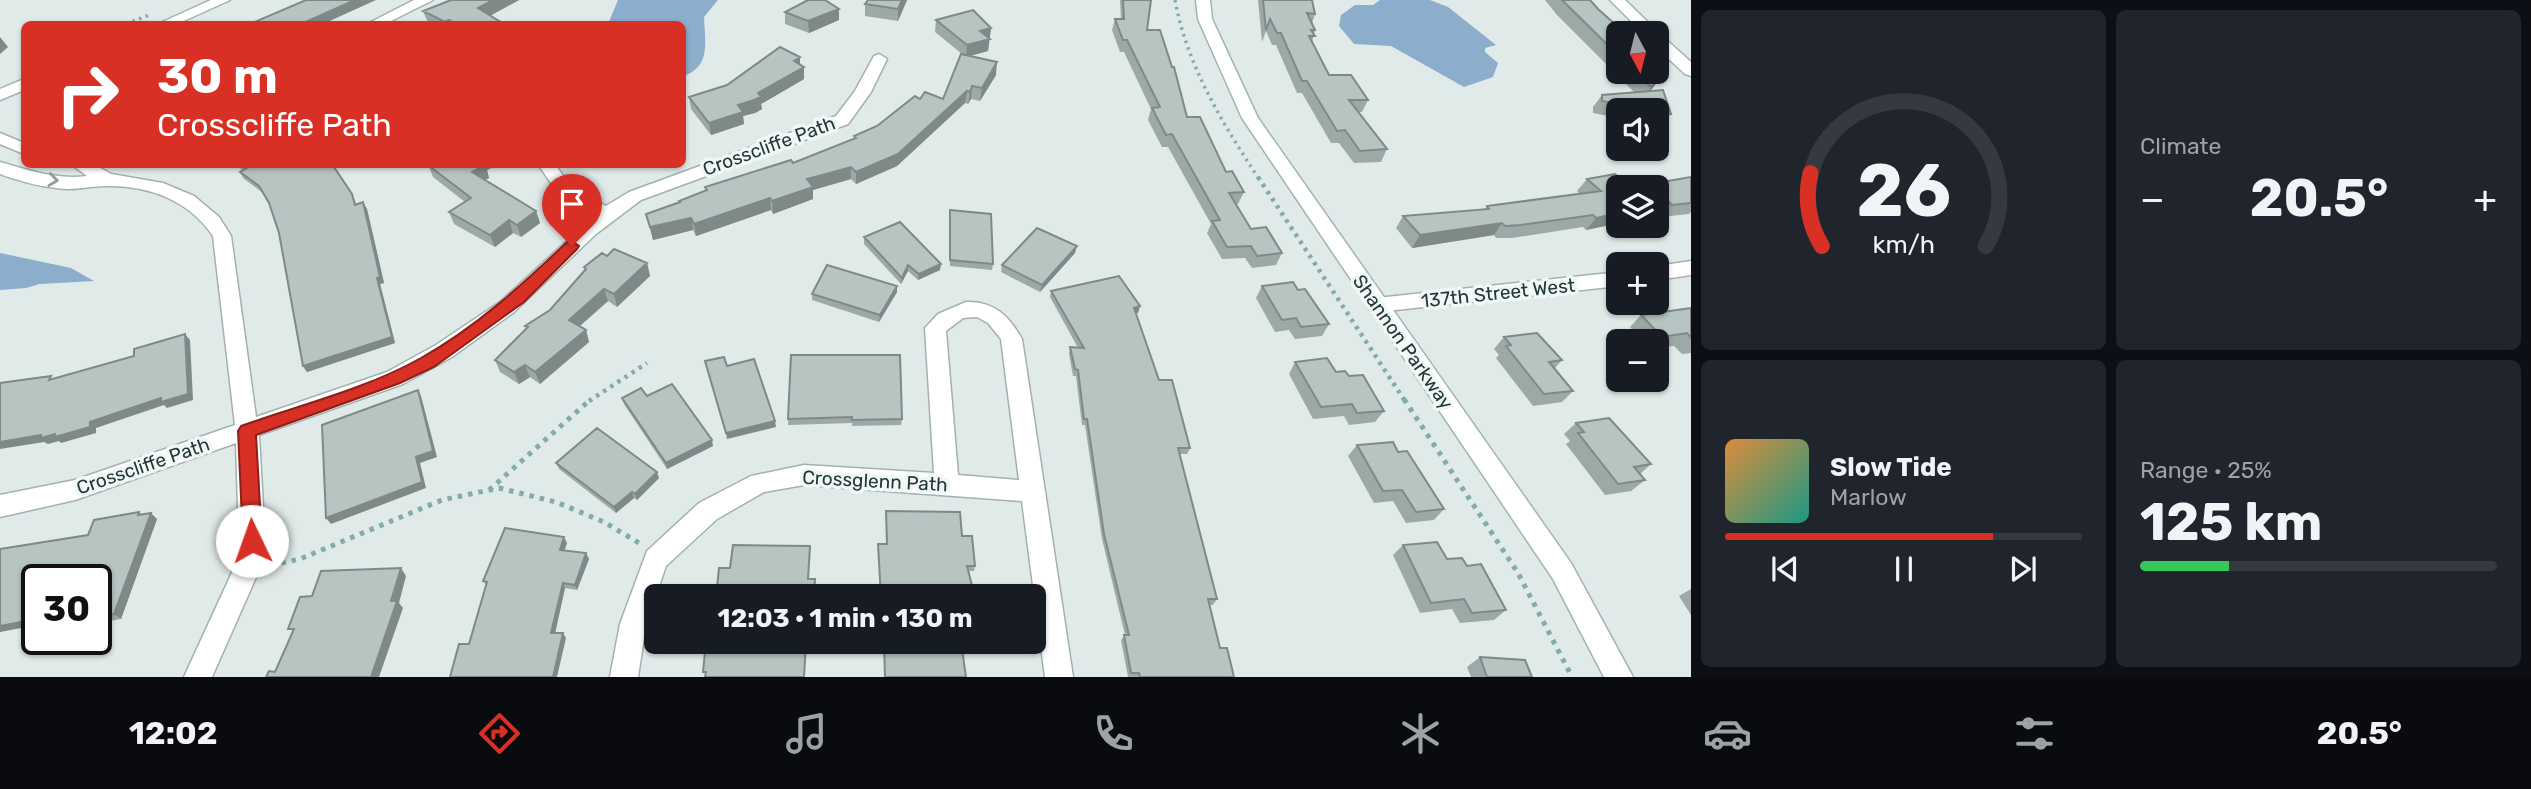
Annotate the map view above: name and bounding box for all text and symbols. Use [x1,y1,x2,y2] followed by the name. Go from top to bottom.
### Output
[1606,21,1670,84] north arrow
[1606,21,1669,392] map controls
[157,47,278,105] text: 30 m
[42,49,133,140] icon: right
[1606,98,1669,161] button: sound
[157,106,392,144] text: Crosscliffe Path
[700,111,838,181] street label: Crosscliffe Path
[2140,132,2221,160] text: Climate
[1856,148,1951,234] text: 26
[2250,167,2388,229] text: 20.5°
[47,173,59,188] one-way arrow
[542,174,602,246] pin
[1606,175,1669,238] button: layers
[2140,176,2165,222] text: −
[2473,176,2497,222] text: +
[553,185,591,223] icon: arrive
[1872,230,1935,259] text: km/h
[1606,252,1669,315] button: +
[1348,270,1458,414] street label: Shannon Parkway
[1420,273,1577,313] street label: 137th Street West
[1606,329,1669,392] button: −
[73,432,213,500] street label: Crosscliffe Path
[1830,452,1952,483] text: Slow Tide
[2140,456,2272,484] text: Range · 25%
[802,466,948,496] street label: Crossglenn Path
[1830,483,1907,511] text: Marlow
[2140,491,2322,553] text: 125 km
[215,504,289,578] position arrow
[1766,550,1804,588] icon: previous
[1885,550,1923,588] icon: pause
[2004,550,2042,588] icon: next
[21,564,112,655] speed limit sign: 30
[717,603,973,634] text: 12:03 · 1 min · 130 m
[475,709,524,758] icon: directions
[782,709,831,758] icon: music
[1089,709,1138,758] icon: phone
[1396,709,1445,758] icon: climate
[1703,709,1752,758] icon: car
[2010,709,2059,758] icon: filters
[129,714,218,752] text: 12:02
[2317,714,2402,752] text: 20.5°

